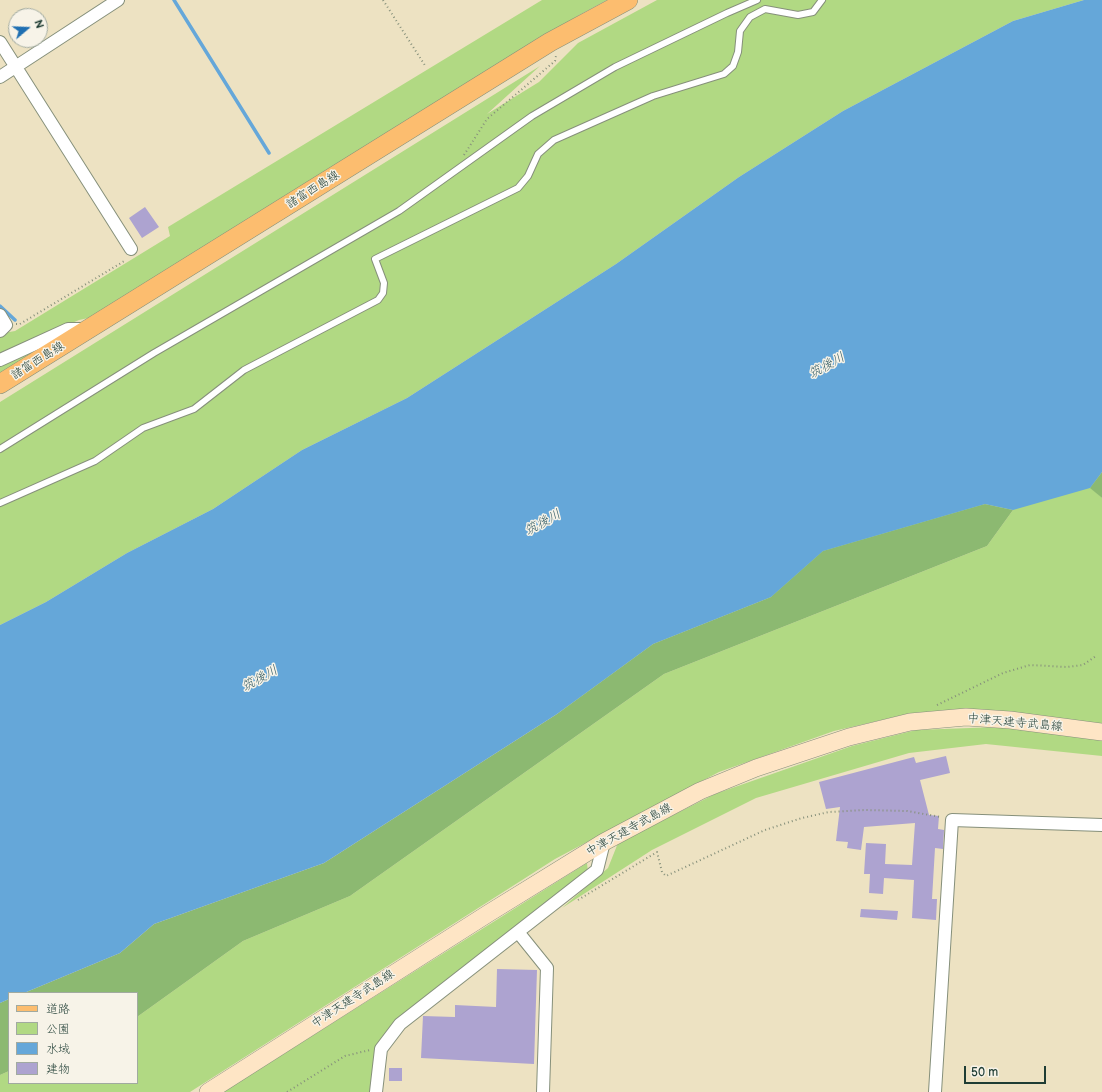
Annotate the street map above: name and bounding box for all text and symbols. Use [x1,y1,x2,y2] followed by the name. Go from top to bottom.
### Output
[8,8,48,48] north arrow
[31,18,46,30] text: N
[284,168,342,212] street label: 諸富西島線
[9,339,67,383] street label: 諸富西島線
[806,350,848,382] water label: 筑後川
[522,507,564,539] water label: 筑後川
[239,663,281,695] water label: 筑後川
[967,712,1063,734] street label: 中津天建寺武島線
[584,800,674,860] street label: 中津天建寺武島線
[309,967,397,1031] street label: 中津天建寺武島線
[8,992,138,1084] legend
[46,1002,70,1017] text: 道路
[46,1022,70,1037] text: 公園
[46,1042,70,1057] text: 水域
[966,1058,1048,1084] scale bar
[46,1062,70,1077] text: 建物
[971,1065,998,1080] text: 50 m

